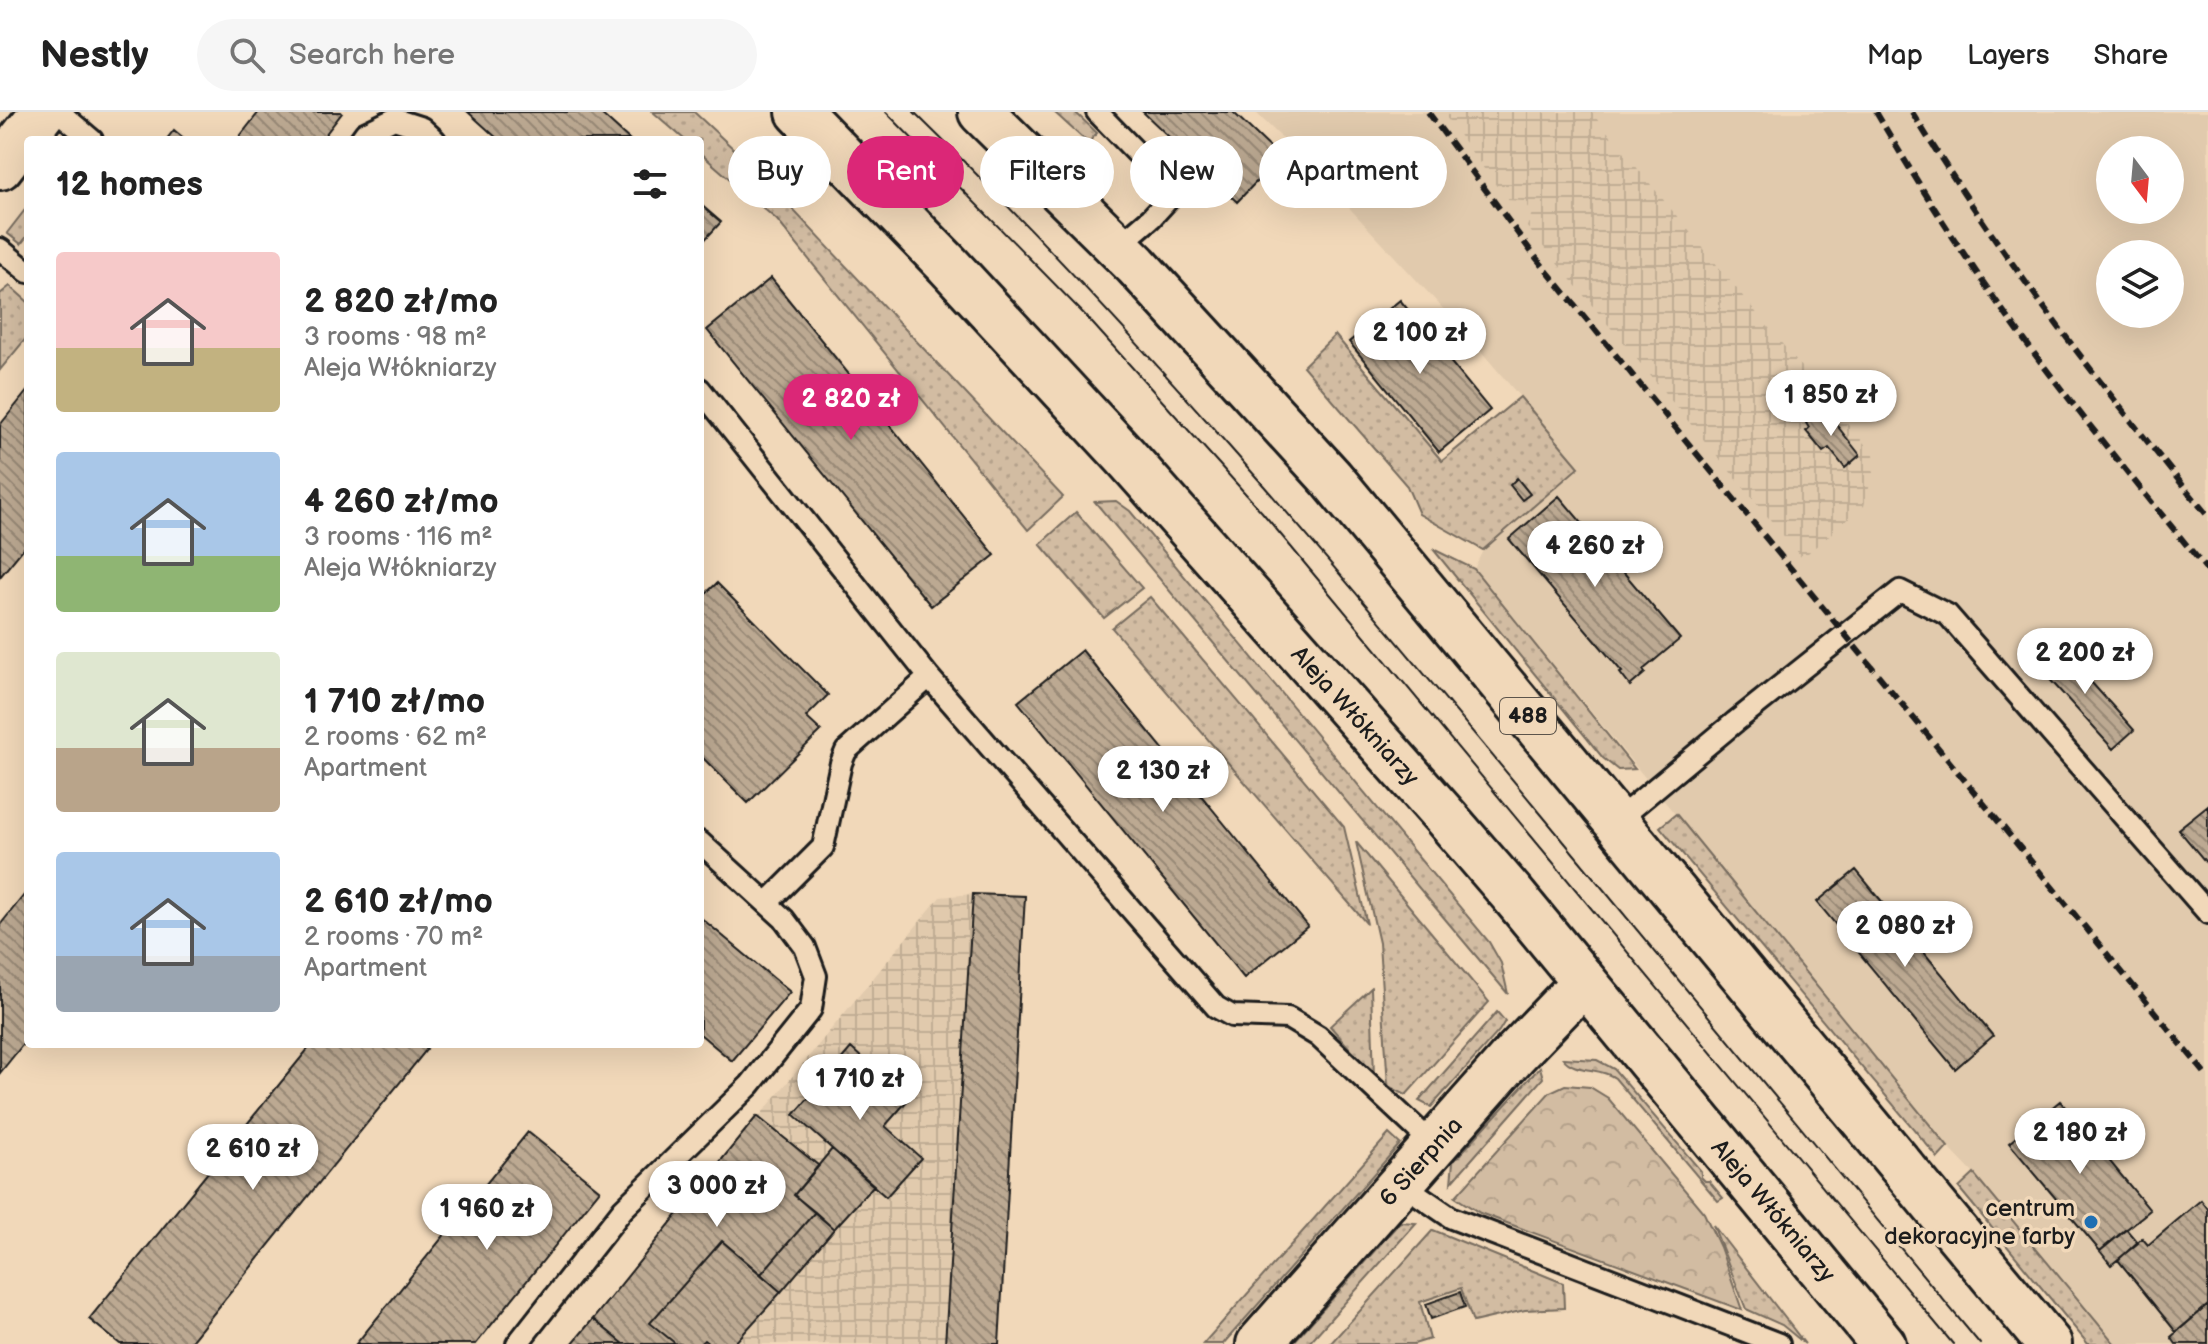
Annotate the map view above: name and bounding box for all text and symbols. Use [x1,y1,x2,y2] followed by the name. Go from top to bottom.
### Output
[197,19,757,91] search box
[40,33,149,78] text: Nestly
[225,33,269,77] icon: search
[289,37,455,73] text: Search here
[1867,39,1923,72] text: Map
[1967,39,2050,72] text: Layers
[2094,39,2168,72] text: Share
[728,136,831,208] chip: Buy
[847,136,964,208] chip: Rent
[980,136,1114,208] chip: Filters
[1130,136,1243,208] chip: New
[1259,136,1447,208] chip: Apartment
[2096,136,2184,224] north arrow
[2096,136,2184,328] map controls
[628,162,672,206] icon: filters
[56,164,203,205] text: 12 homes
[2096,240,2184,328] button: layers
[304,281,498,322] text: 2 820 zł/mo
[120,284,216,380] icon: home
[1337,308,1503,376] pin: 2 100 zł
[1372,318,1468,349] text: 2 100 zł
[304,322,487,353] text: 3 rooms · 98 m²
[304,353,497,384] text: Aleja Włókniarzy
[1748,370,1914,438] pin: 1 850 zł
[768,374,934,442] pin: 2 820 zł
[1784,380,1878,411] text: 1 850 zł
[801,384,901,415] text: 2 820 zł
[304,481,499,522] text: 4 260 zł/mo
[120,484,216,580] icon: home
[1512,521,1678,589] pin: 4 260 zł
[304,522,493,553] text: 3 rooms · 116 m²
[1545,531,1645,562] text: 4 260 zł
[304,553,497,584] text: Aleja Włókniarzy
[2002,628,2168,696] pin: 2 200 zł
[2035,638,2135,669] text: 2 200 zł
[1285,640,1425,792] street label: Aleja Włókniarzy
[304,681,485,722] text: 1 710 zł/mo
[120,684,216,780] icon: home
[1500,698,1556,734] road number: 488
[304,722,487,753] text: 2 rooms · 62 m²
[1080,746,1246,814] pin: 2 130 zł
[304,753,427,784] text: Apartment
[1116,756,1210,787] text: 2 130 zł
[304,881,493,922] text: 2 610 zł/mo
[120,884,216,980] icon: home
[1822,901,1988,969] pin: 2 080 zł
[1855,911,1955,942] text: 2 080 zł
[304,922,483,953] text: 2 rooms · 70 m²
[304,953,427,984] text: Apartment
[777,1054,943,1122] pin: 1 710 zł
[815,1064,905,1095] text: 1 710 zł
[1997,1108,2163,1176] pin: 2 180 zł
[1373,1111,1469,1213] street label: 6 Sierpnia
[2032,1118,2128,1149] text: 2 180 zł
[170,1124,336,1192] pin: 2 610 zł
[205,1134,301,1165] text: 2 610 zł
[1705,1134,1841,1288] street label: Aleja Włókniarzy
[634,1161,800,1229] pin: 3 000 zł
[667,1171,767,1202] text: 3 000 zł
[404,1184,570,1252] pin: 1 960 zł
[440,1194,534,1225] text: 1 960 zł
[1884,1194,2075,1251] place label: centrum dekoracyjne farby
[2082,1213,2100,1231] marker: centrum dekoracyjne farby

